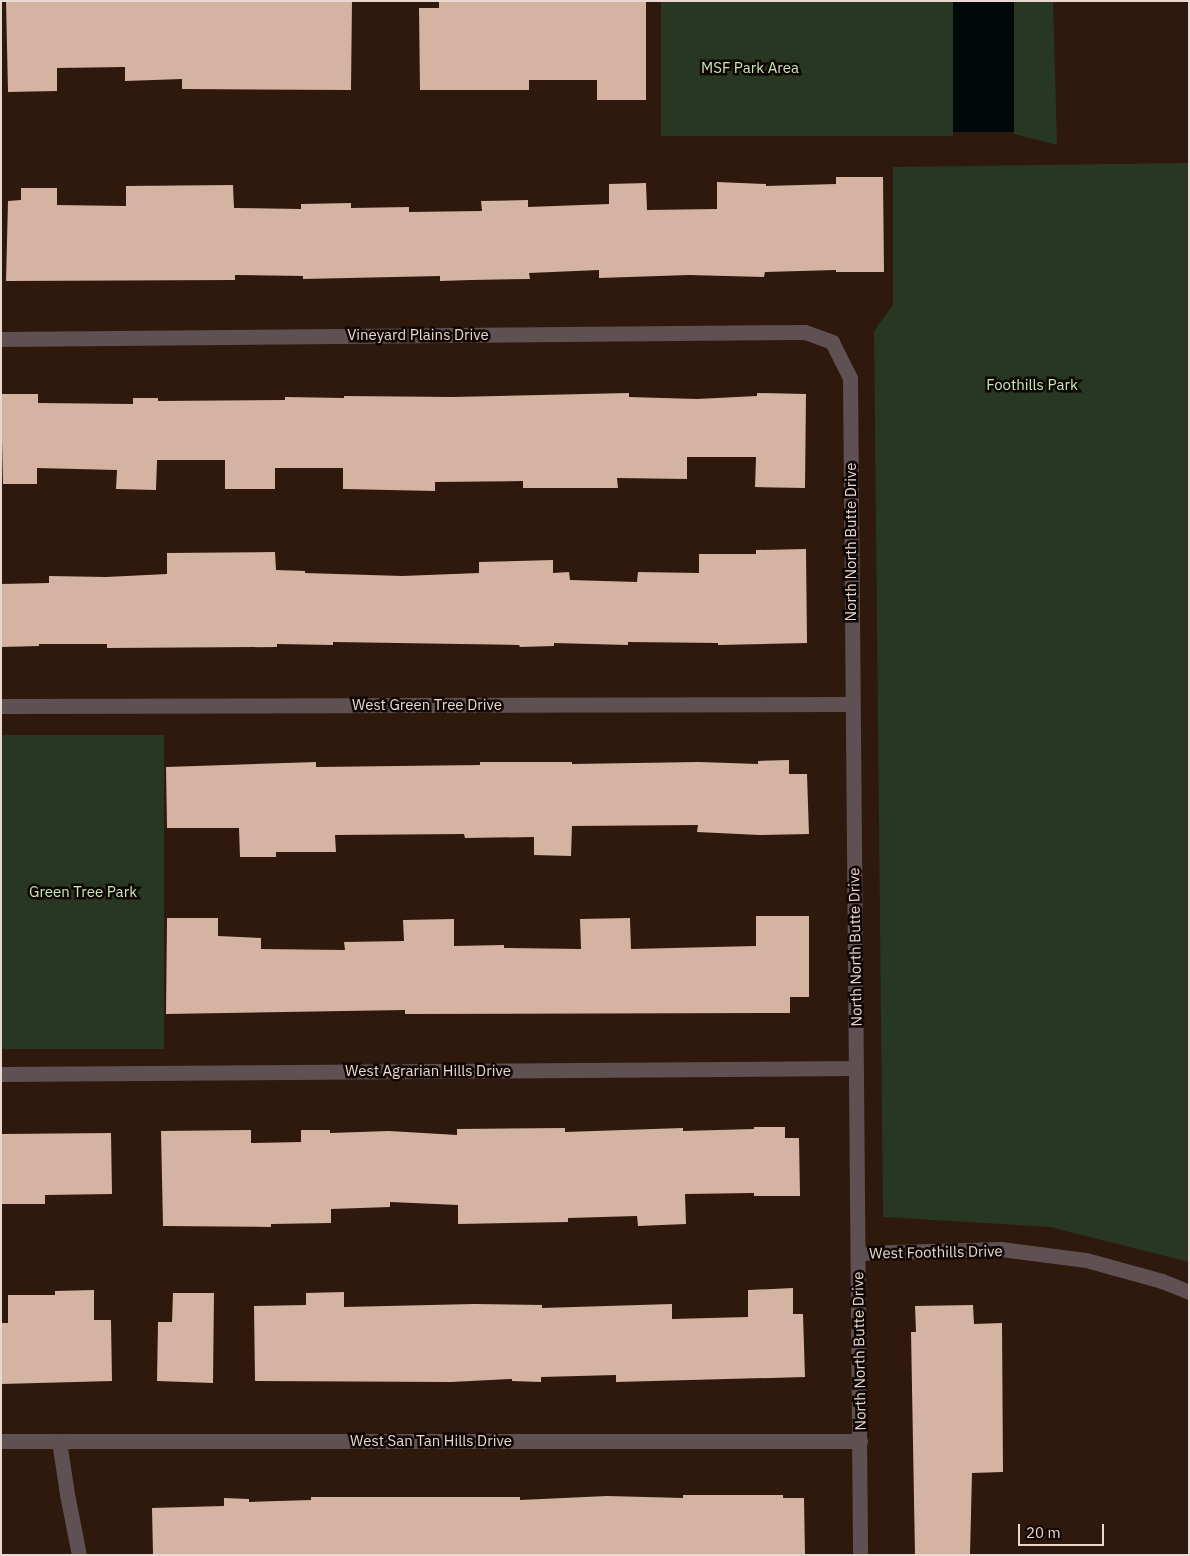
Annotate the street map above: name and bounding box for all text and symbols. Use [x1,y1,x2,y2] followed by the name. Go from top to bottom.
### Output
[701,59,799,77] park label: MSF Park Area
[347,326,489,344] street label: Vineyard Plains Drive
[986,376,1078,394] park label: Foothills Park
[842,462,860,622] street label: North North Butte Drive
[352,696,502,714] street label: West Green Tree Drive
[845,867,865,1027] street label: North North Butte Drive
[29,883,137,901] park label: Green Tree Park
[345,1062,511,1080] street label: West Agrarian Hills Drive
[869,1242,1003,1262] street label: West Foothills Drive
[849,1271,869,1431] street label: North North Butte Drive
[350,1432,512,1450] street label: West San Tan Hills Drive
[1020,1514,1106,1546] scale bar
[1026,1523,1061,1542] text: 20 m

